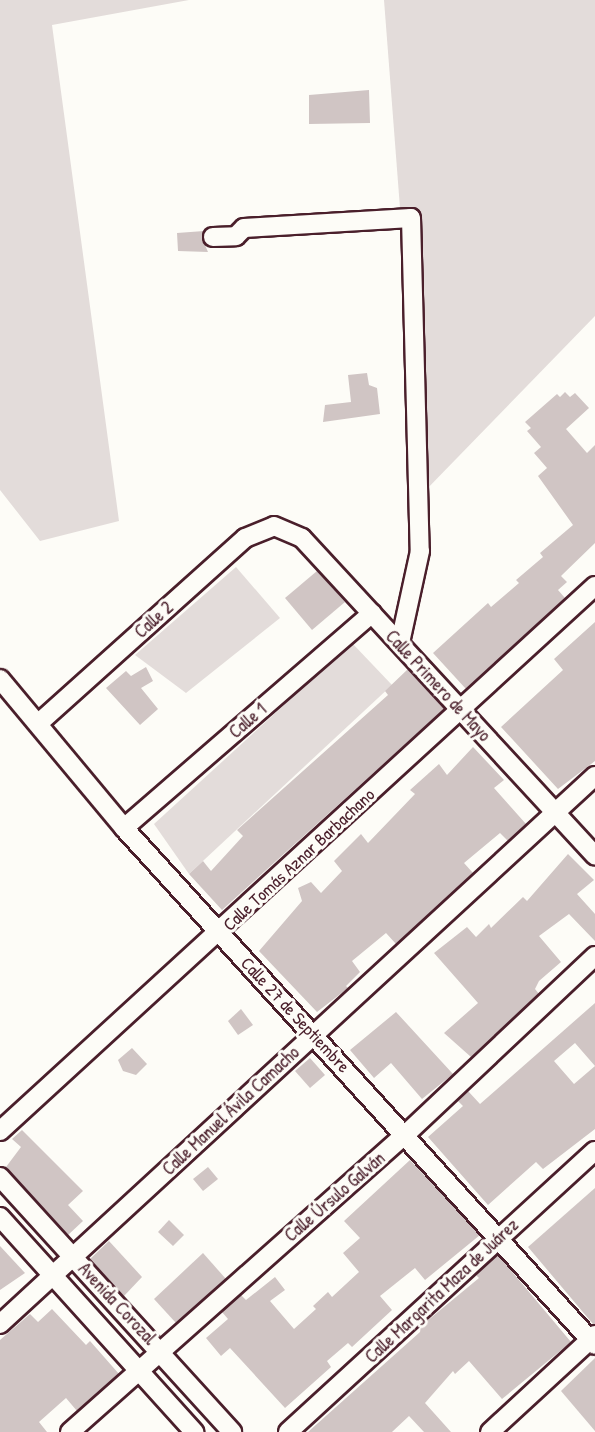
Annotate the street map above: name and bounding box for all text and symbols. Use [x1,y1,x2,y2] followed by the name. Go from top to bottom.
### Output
[130,597,178,643] street label: Calle 2
[381,626,495,746] street label: Calle Primero de Mayo
[225,699,271,743] street label: Calle 1
[219,784,379,936] street label: Calle Tomás Aznar Barbachano
[236,953,354,1077] street label: Calle 27 de Septiembre
[158,1042,304,1180] street label: Calle Manuel Ávila Camacho
[280,1148,390,1246] street label: Calle Úrsulo Galván
[361,1214,523,1368] street label: Calle Margarita Maza de Juárez
[74,1258,160,1350] street label: Avenida Corozal

